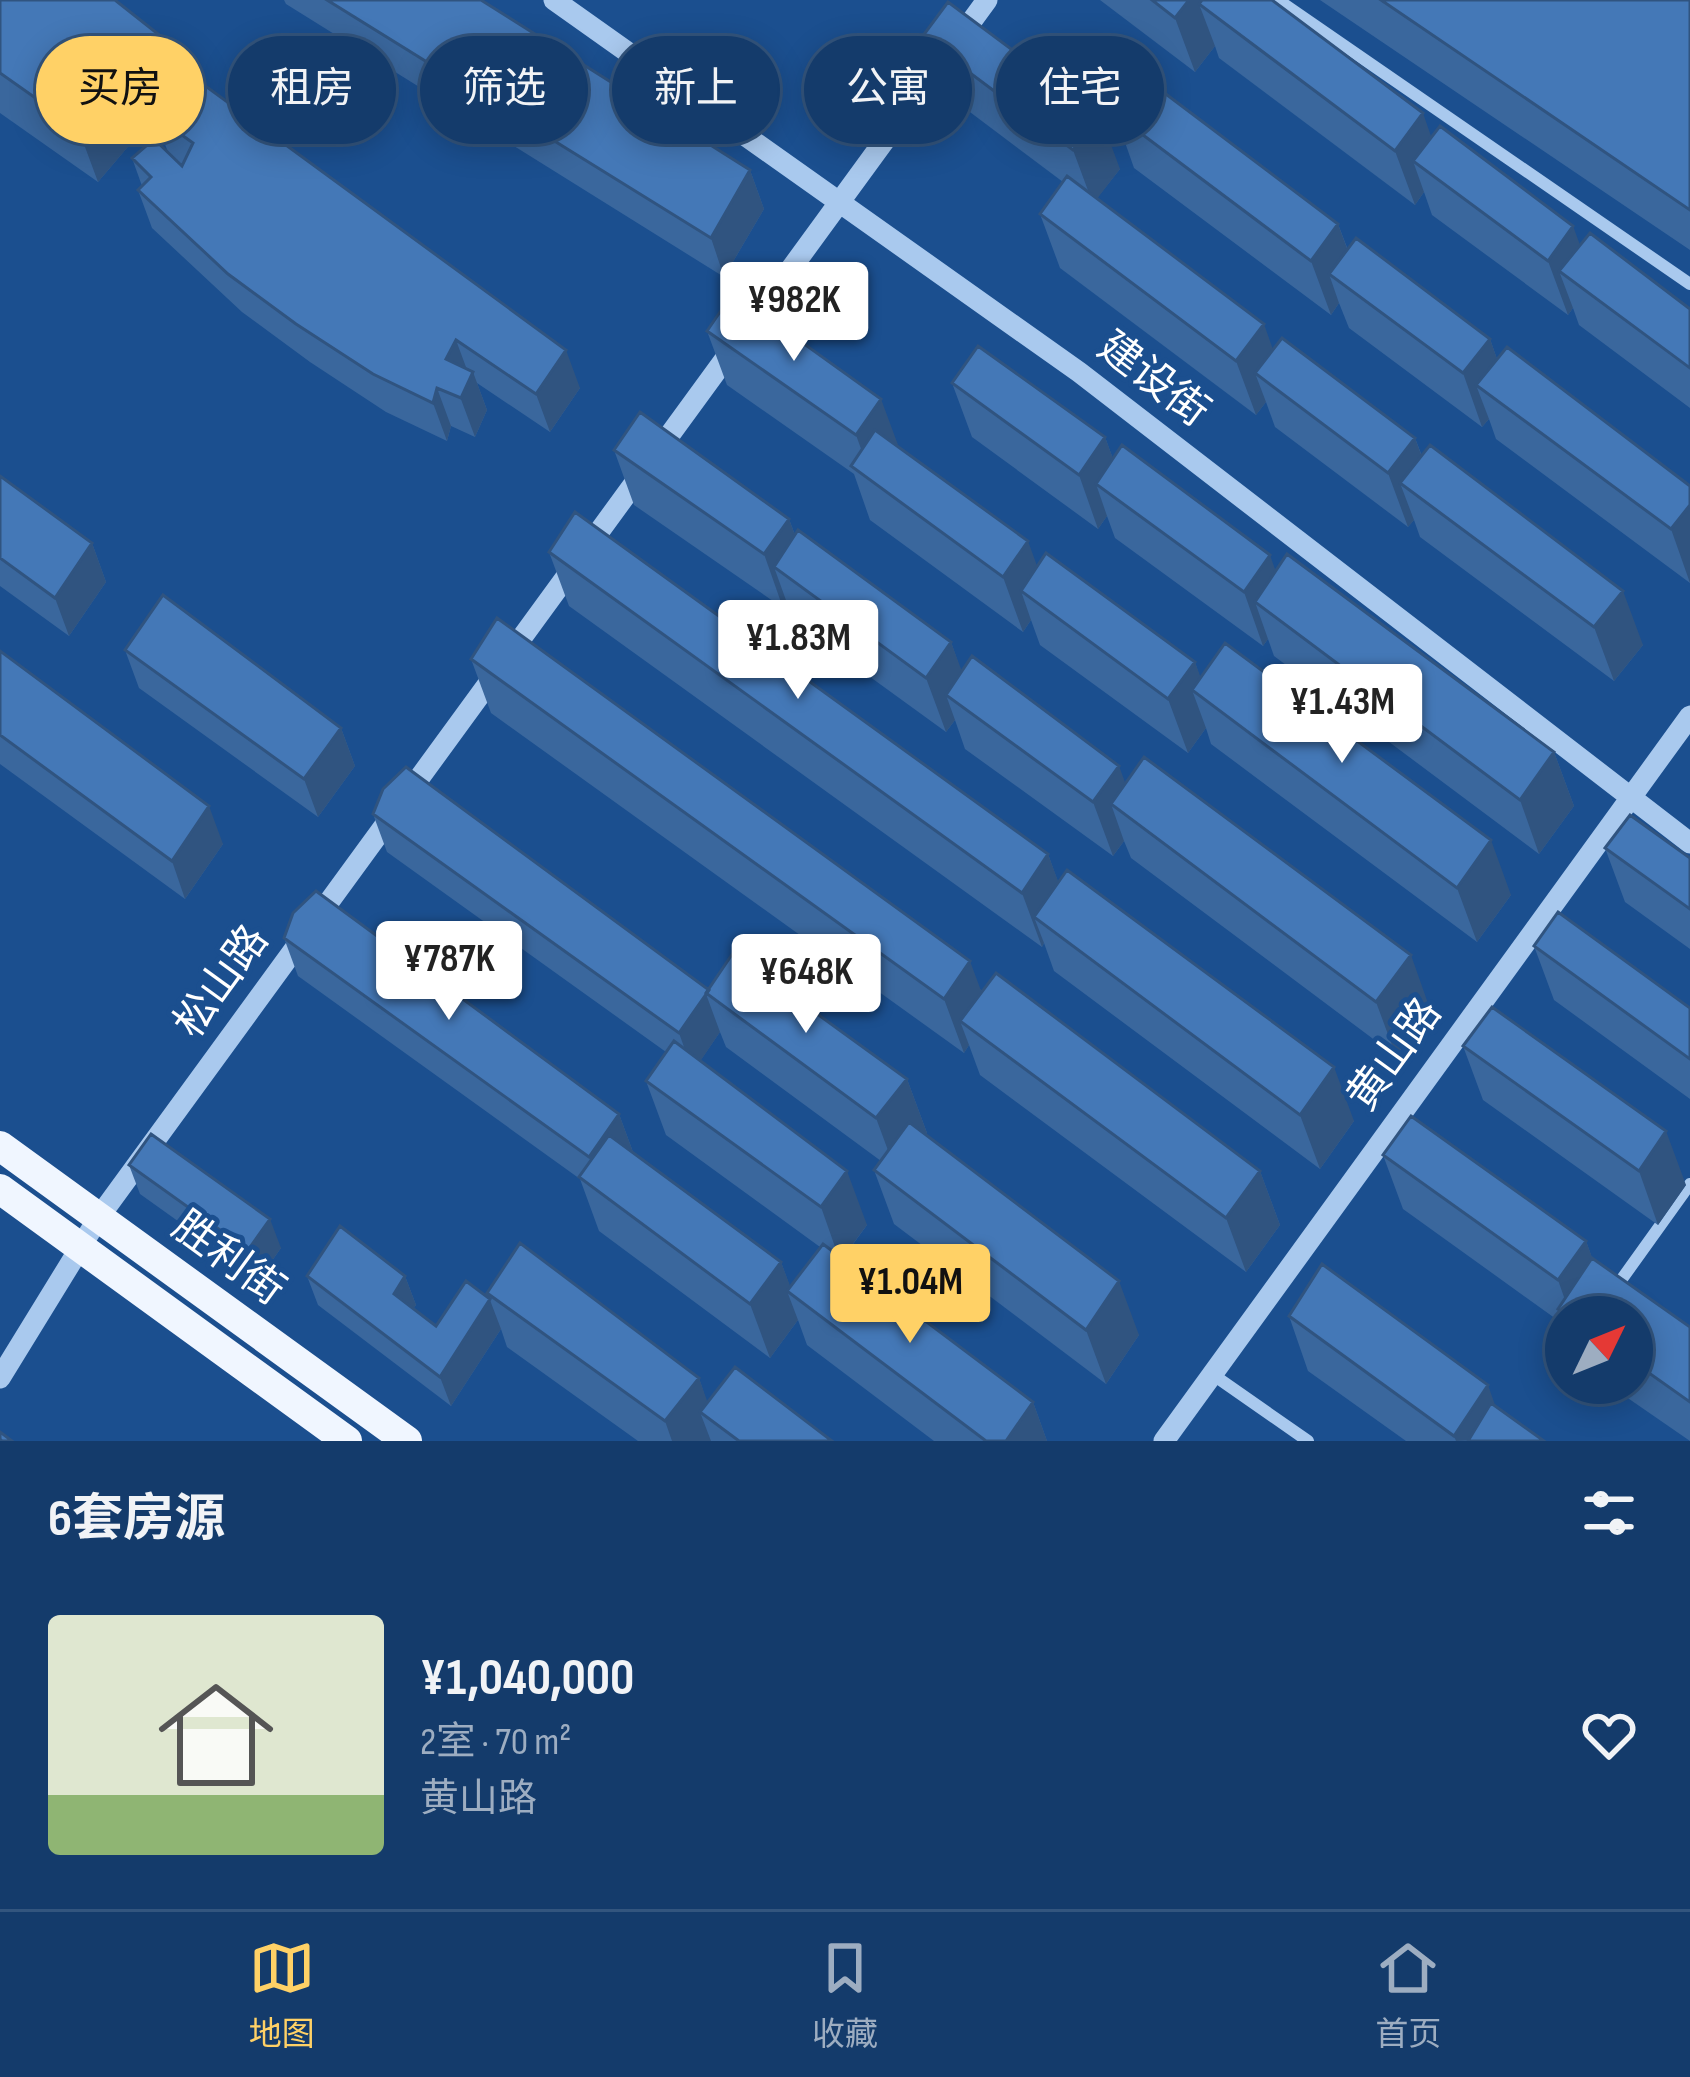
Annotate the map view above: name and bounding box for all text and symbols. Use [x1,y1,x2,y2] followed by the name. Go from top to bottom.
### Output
[36,36,204,144] chip: 买房
[228,36,396,144] chip: 租房
[420,36,588,144] chip: 筛选
[612,36,780,144] chip: 新上
[804,36,972,144] chip: 公寓
[996,36,1164,144] chip: 住宅
[710,262,878,364] pin: ¥982K
[747,277,841,324] text: ¥982K
[1087,322,1219,438] street label: 建设街
[700,600,896,702] pin: ¥1.83M
[745,615,851,662] text: ¥1.83M
[1244,664,1440,766] pin: ¥1.43M
[1289,679,1395,726] text: ¥1.43M
[164,916,280,1048] street label: 松山路
[365,921,533,1023] pin: ¥787K
[722,934,890,1036] pin: ¥648K
[403,936,495,983] text: ¥787K
[759,949,853,996] text: ¥648K
[1337,989,1453,1121] street label: 黄山路
[162,1201,294,1317] street label: 胜利街
[812,1244,1008,1346] pin: ¥1.04M
[857,1259,963,1306] text: ¥1.04M
[1545,1296,1653,1404] north arrow
[1545,1296,1653,1404] map controls
[1576,1480,1642,1546] icon: filters
[48,1489,225,1550] text: 6套房源
[420,1648,634,1709] text: ¥1,040,000
[144,1663,288,1807] icon: home
[1576,1702,1642,1768] icon: heart
[420,1719,571,1766] text: 2室 · 70 m²
[420,1776,537,1823] text: 黄山路
[249,1935,315,2055] tab: 地图
[812,1935,878,2055] tab: 收藏
[1375,1935,1441,2055] tab: 首页

